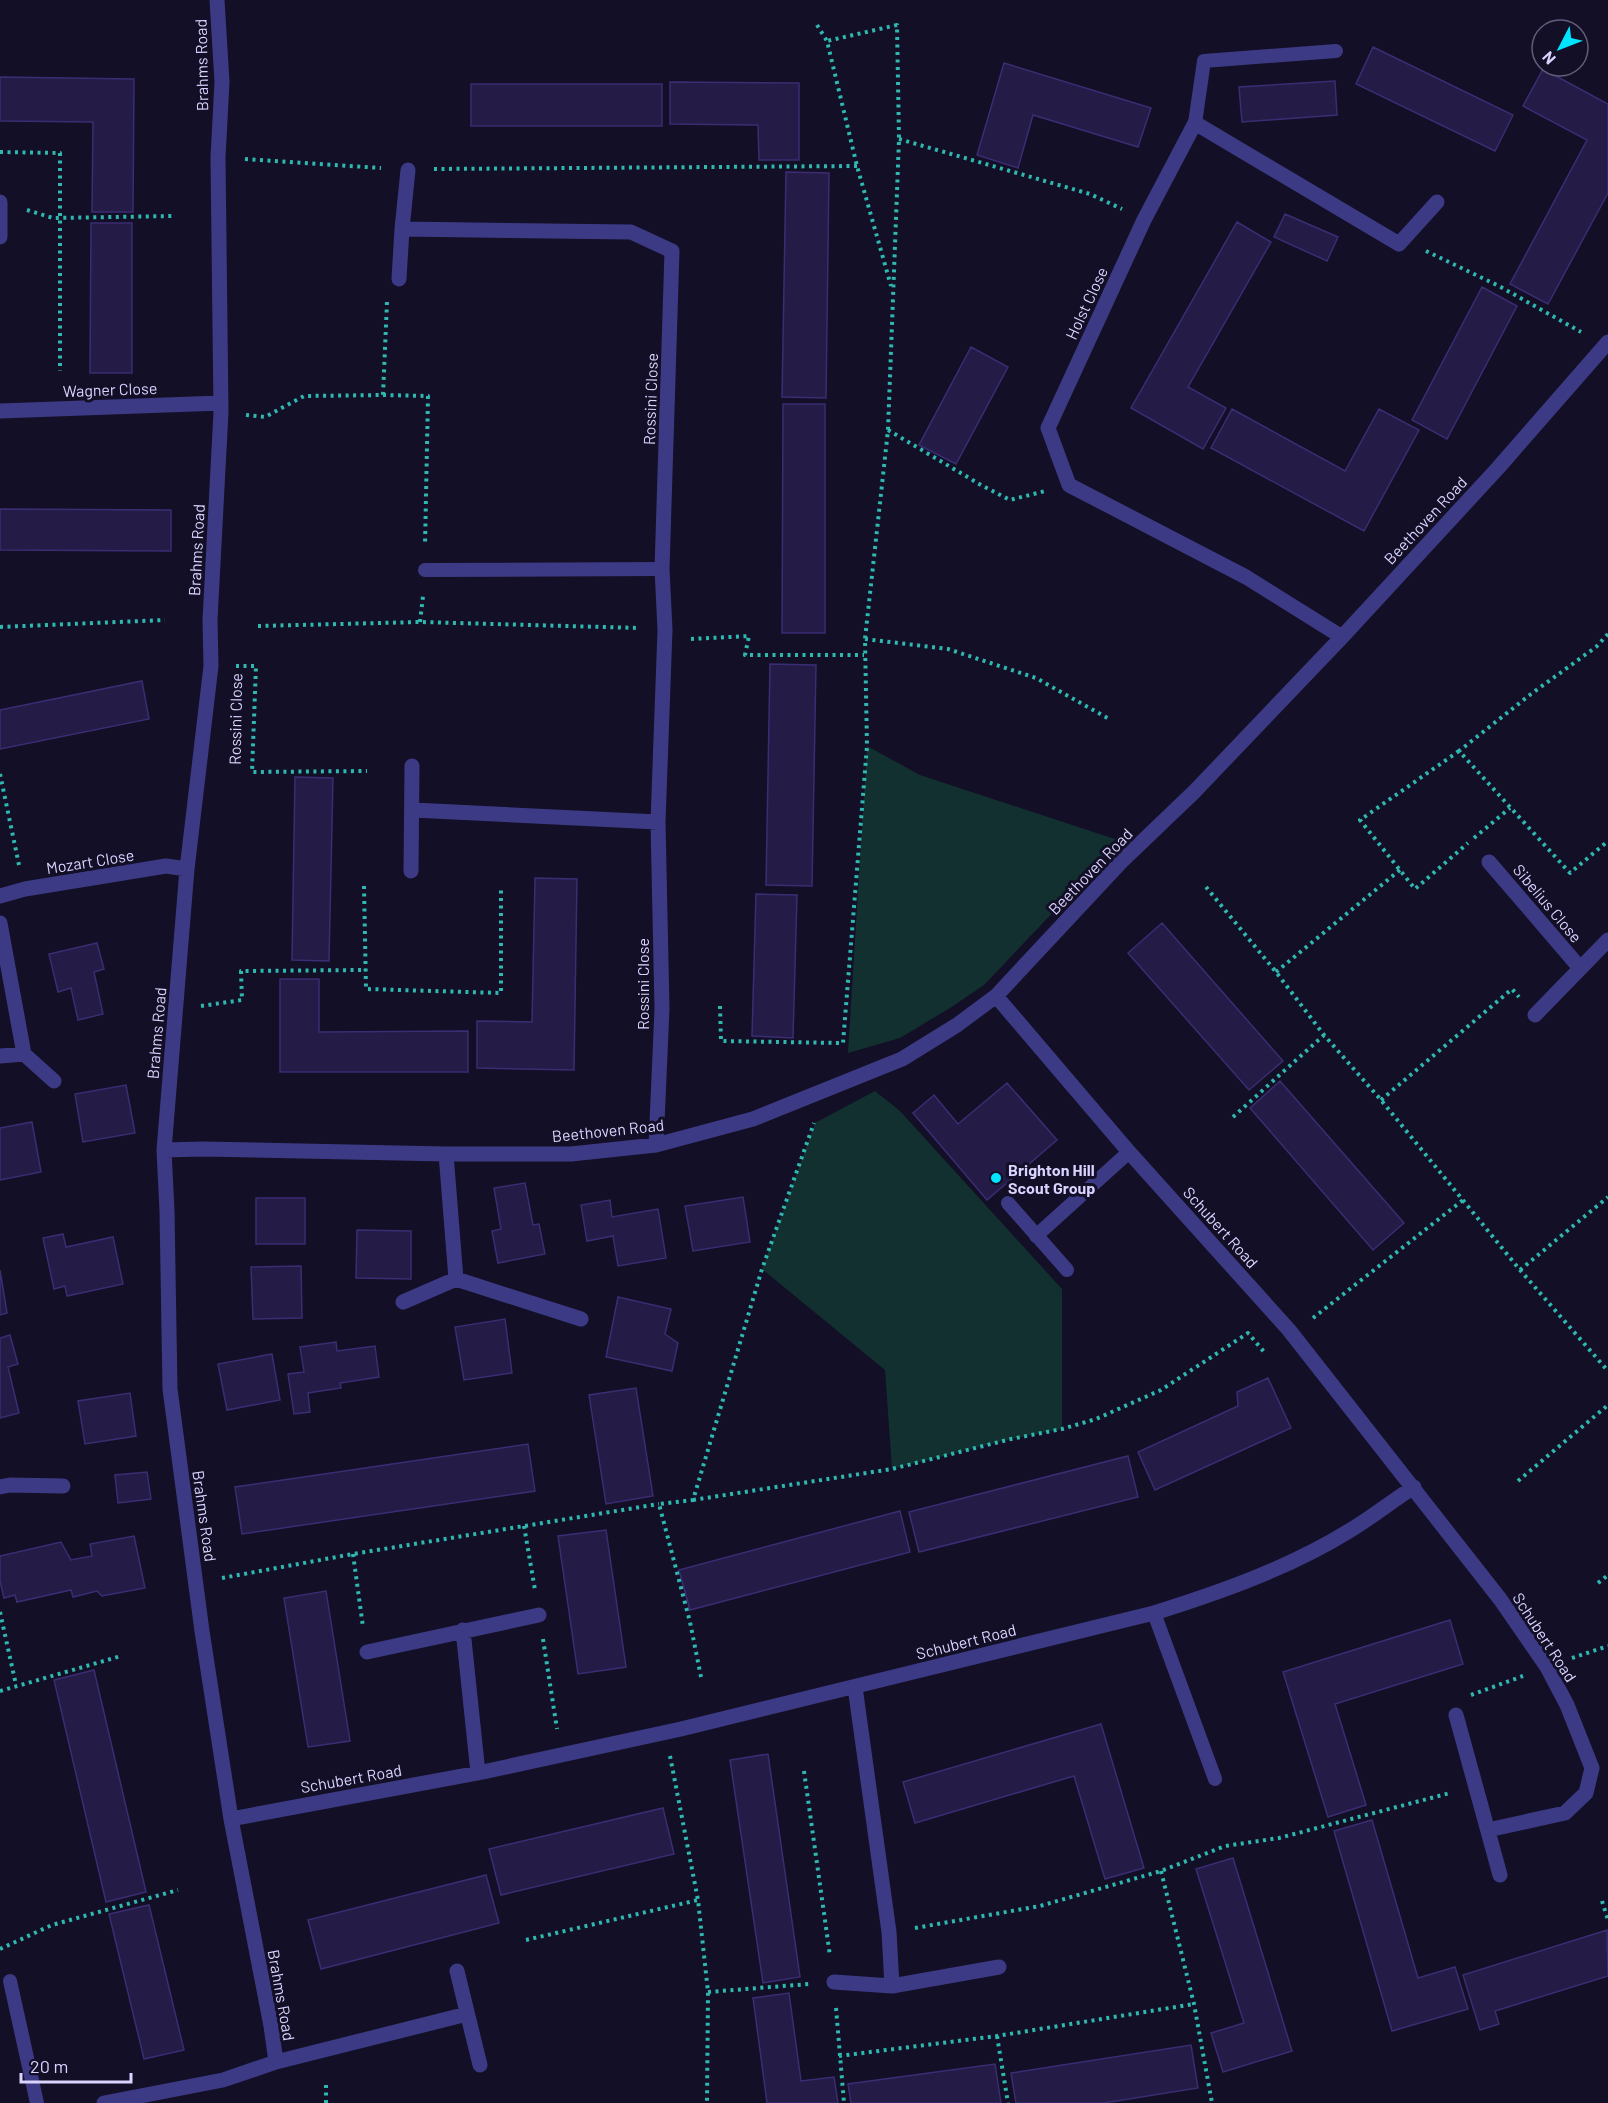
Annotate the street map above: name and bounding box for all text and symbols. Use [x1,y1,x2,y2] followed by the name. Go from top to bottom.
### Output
[1530,18,1590,78] north arrow
[191,19,211,111] street label: Brahms Road
[1538,48,1559,69] text: N
[1061,264,1111,342] street label: Holst Close
[639,353,661,445] street label: Rossini Close
[62,378,158,400] street label: Wagner Close
[1380,472,1470,568] street label: Beethoven Road
[184,503,208,597] street label: Brahms Road
[225,673,245,765] street label: Rossini Close
[1044,824,1136,918] street label: Beethoven Road
[45,845,135,877] street label: Mozart Close
[1510,860,1586,946] street label: Sibelius Close
[633,938,652,1030] street label: Rossini Close
[143,986,169,1080] street label: Brahms Road
[551,1115,665,1145] street label: Beethoven Road
[1008,1160,1095,1197] place label: Brighton Hill Scout Group
[989,1171,1003,1185] marker: Brighton Hill Scout Group
[1180,1183,1262,1271] street label: Schubert Road
[189,1469,221,1563] street label: Brahms Road
[1509,1589,1581,1685] street label: Schubert Road
[914,1619,1018,1663] street label: Schubert Road
[299,1760,403,1796] street label: Schubert Road
[265,1948,299,2042] street label: Brahms Road
[21,2046,130,2084] scale bar
[30,2055,68,2077] text: 20 m

